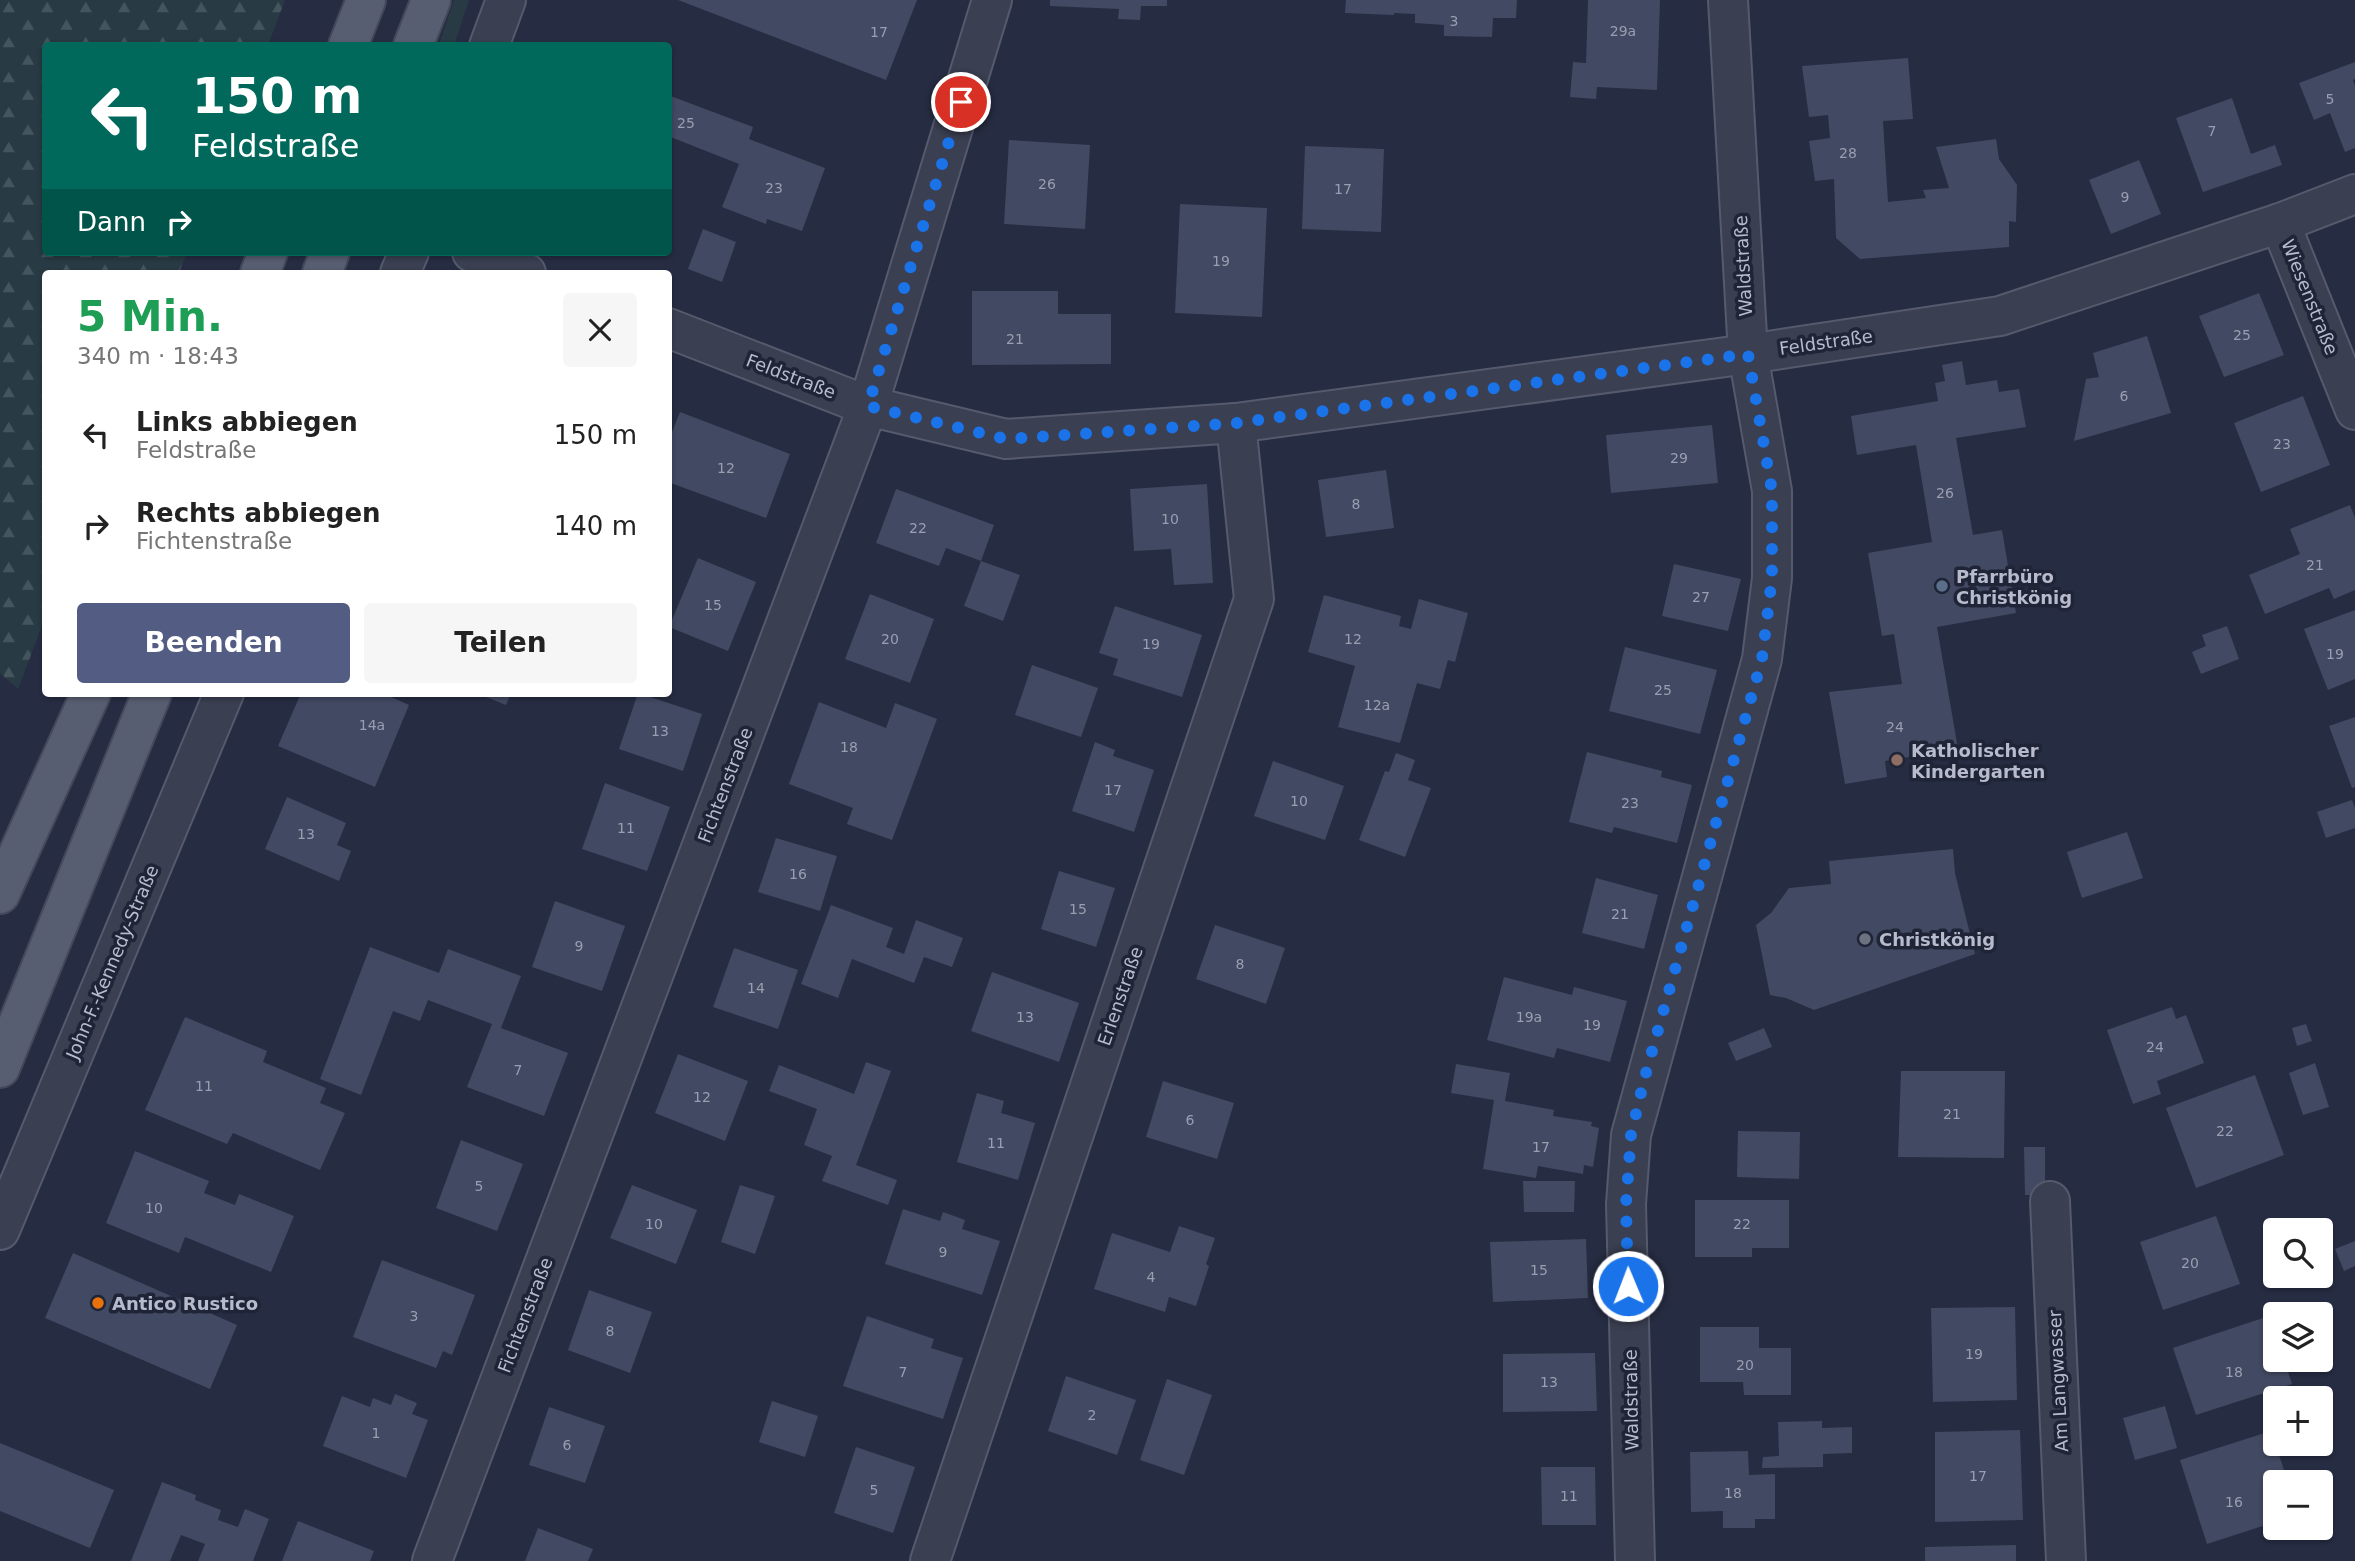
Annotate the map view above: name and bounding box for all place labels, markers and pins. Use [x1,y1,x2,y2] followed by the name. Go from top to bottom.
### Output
[931,72,991,132] pin
[1956,566,2072,608] place label: Pfarrbüro Christkönig
[1934,578,1950,594] marker: Pfarrbüro Christkönig
[1911,740,2045,782] place label: Katholischer Kindergarten
[1889,752,1905,768] marker: Katholischer Kindergarten
[1879,929,1995,950] place label: Christkönig
[1857,931,1873,947] marker: Christkönig
[112,1293,258,1314] place label: Antico Rustico
[90,1295,106,1311] marker: Antico Rustico

